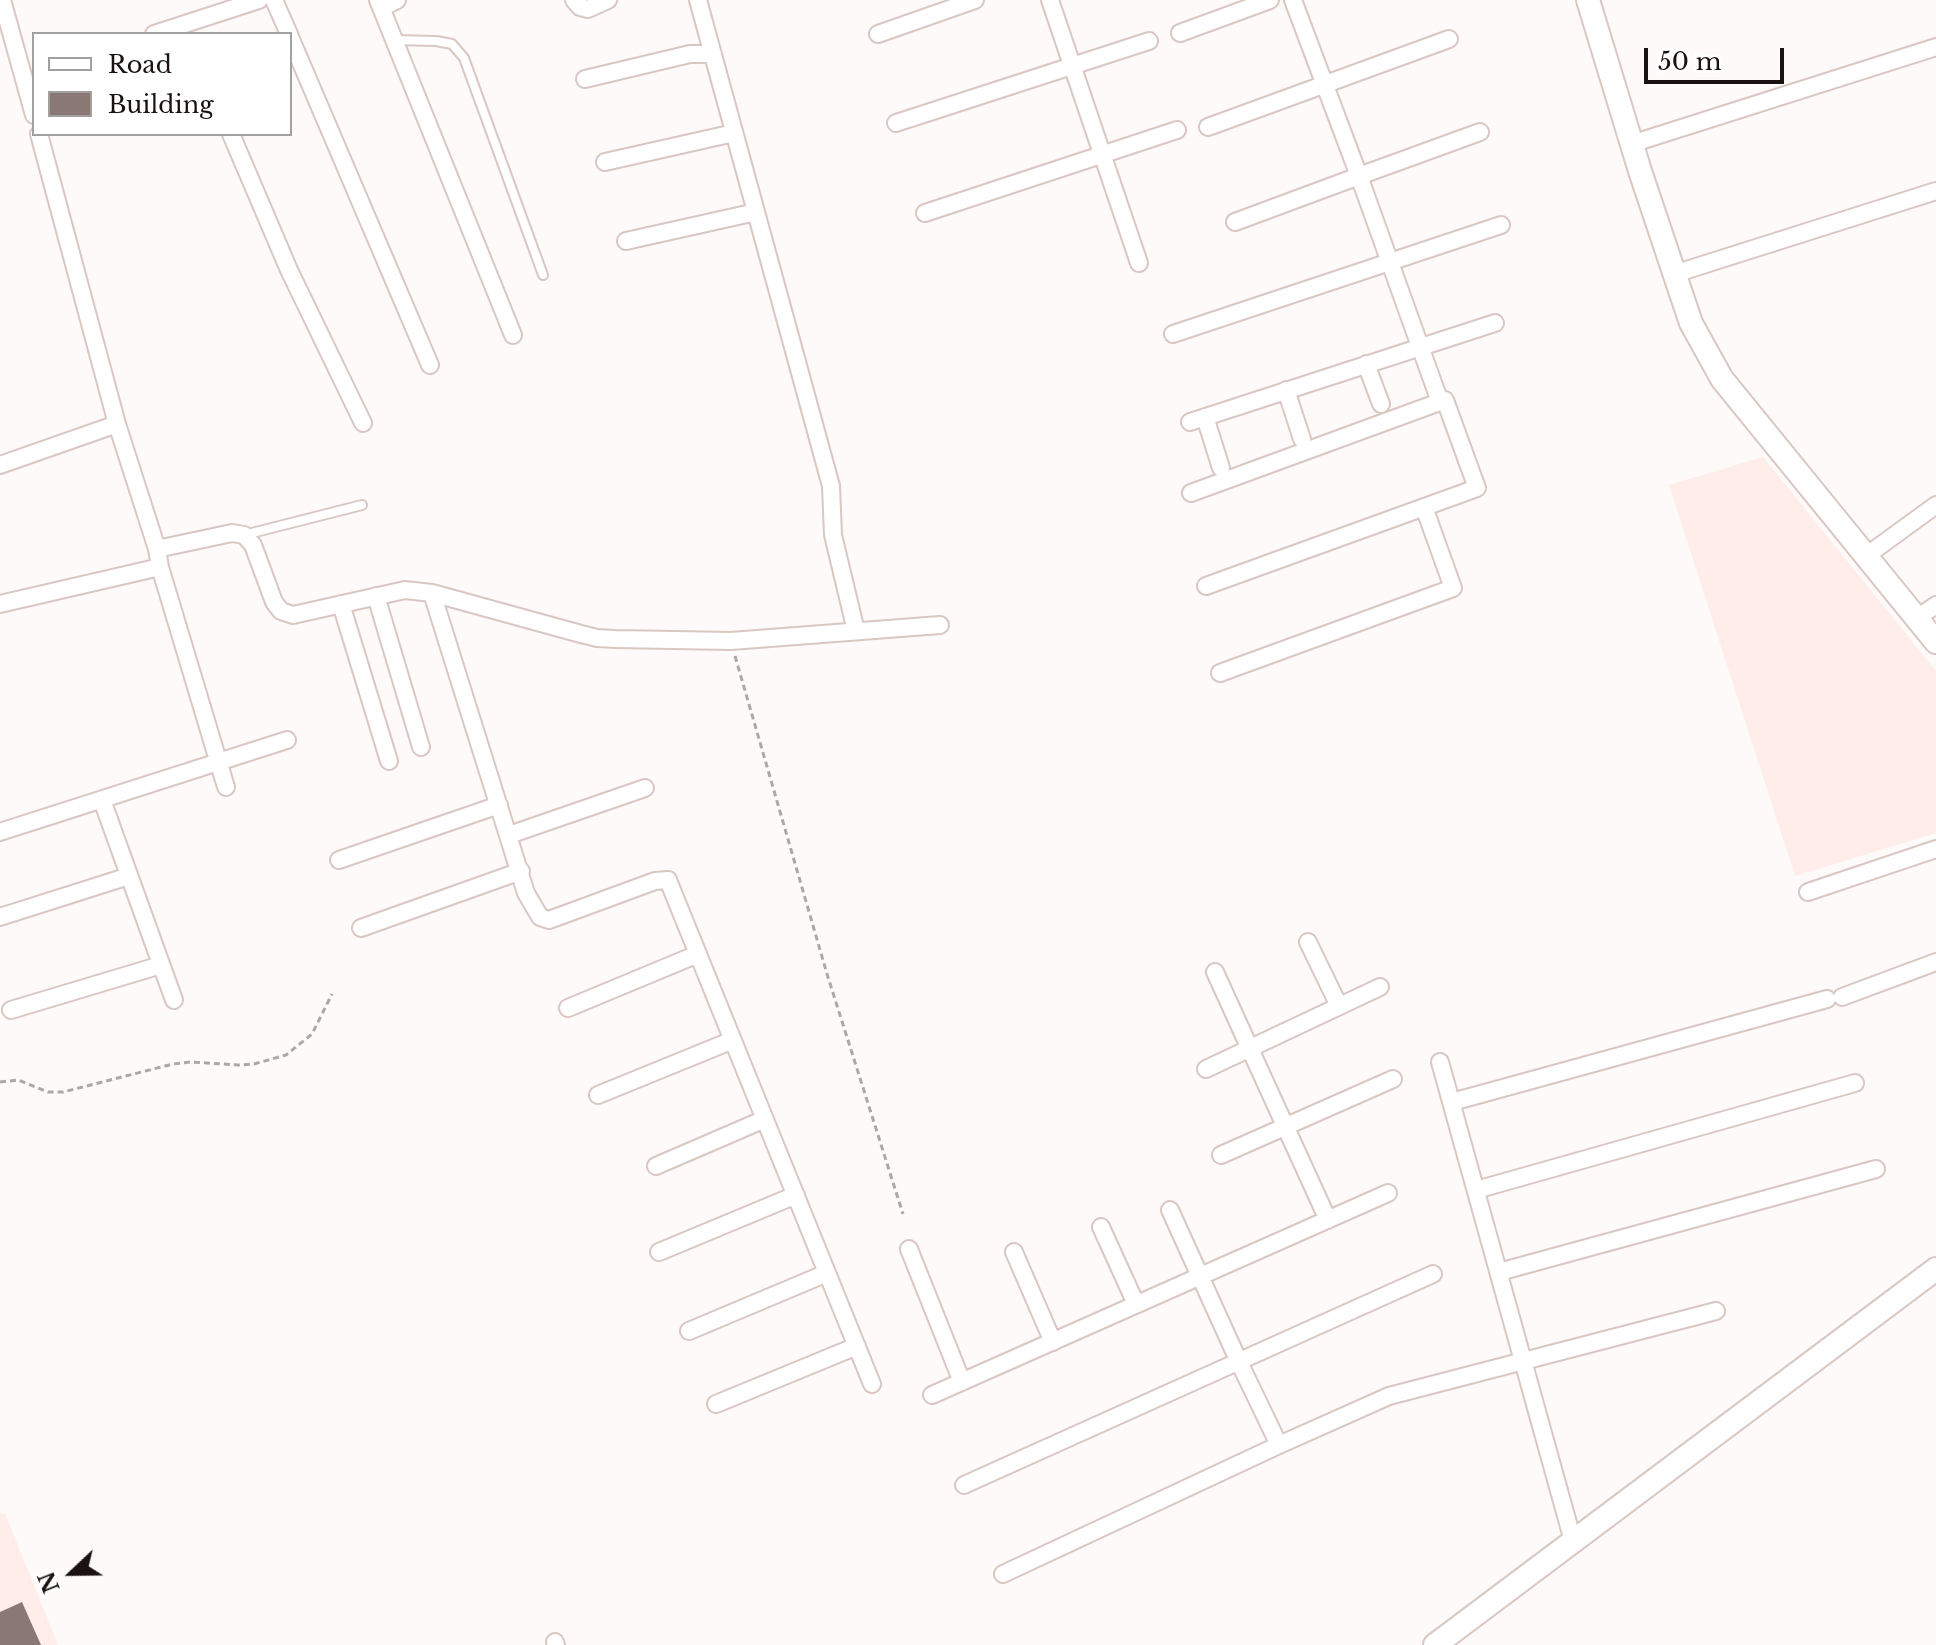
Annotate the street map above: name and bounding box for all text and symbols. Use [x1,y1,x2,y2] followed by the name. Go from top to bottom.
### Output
[32,32,292,136] legend
[1648,32,1788,82] scale bar
[1658,47,1721,76] text: 50 m
[108,50,172,79] text: Road
[108,90,214,119] text: Building
[32,1533,112,1613] north arrow
[33,1568,66,1597] text: N

